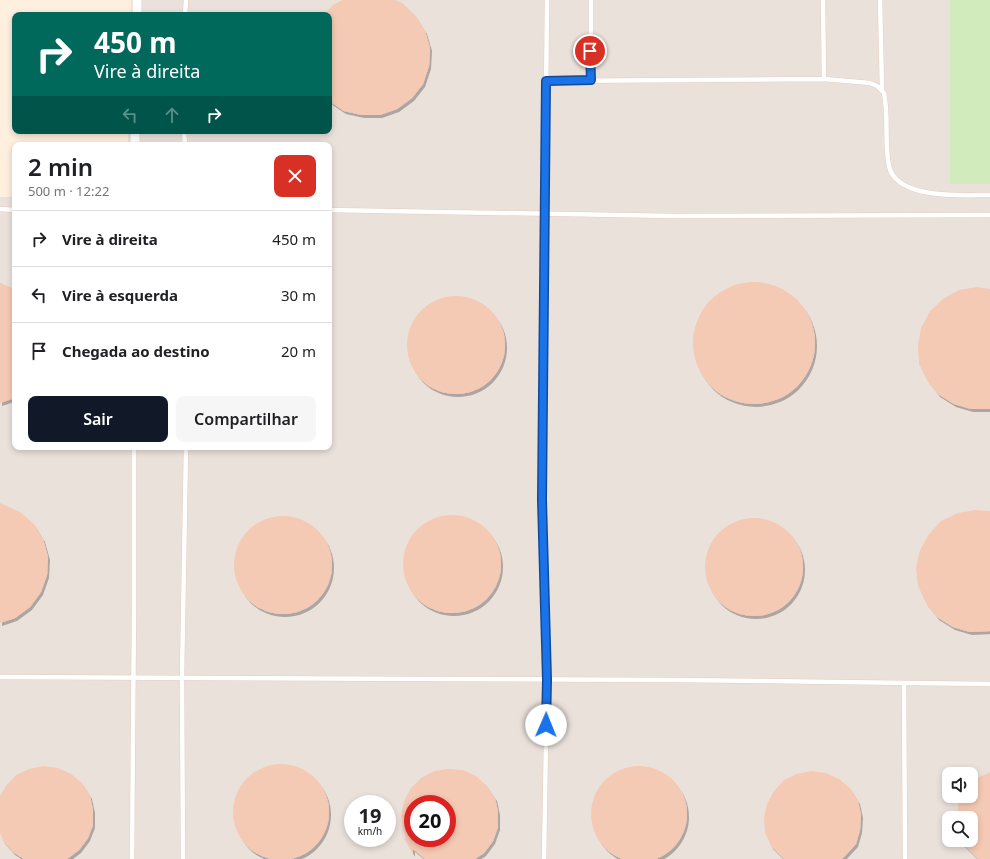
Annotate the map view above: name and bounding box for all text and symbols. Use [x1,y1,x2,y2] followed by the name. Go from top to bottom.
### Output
[94,23,177,61] text: 450 m
[28,28,80,80] icon: right
[573,34,607,68] pin
[579,40,601,62] icon: arrive
[94,59,200,83] text: Vire à direita
[119,104,141,126] icon: left
[161,104,183,126] icon: ahead
[203,104,225,126] icon: right
[28,150,93,183] text: 2 min
[274,155,316,197] button: close
[28,182,109,200] text: 500 m · 12:22
[28,228,50,250] icon: right
[62,229,158,249] text: Vire à direita
[272,229,316,249] text: 450 m
[28,284,50,306] icon: left
[62,285,178,305] text: Vire à esquerda
[281,285,316,305] text: 30 m
[28,340,50,362] icon: arrive
[62,341,210,361] text: Chegada ao destino
[281,341,316,361] text: 20 m
[28,396,168,442] button: Sair
[176,396,316,442] button: Compartilhar
[525,704,567,746] position arrow
[942,767,978,847] map controls
[942,767,978,803] button: sound
[404,795,456,847] speed limit sign: 20
[359,802,381,829] text: 19
[942,811,978,847] button: search
[358,824,382,838] text: km/h

